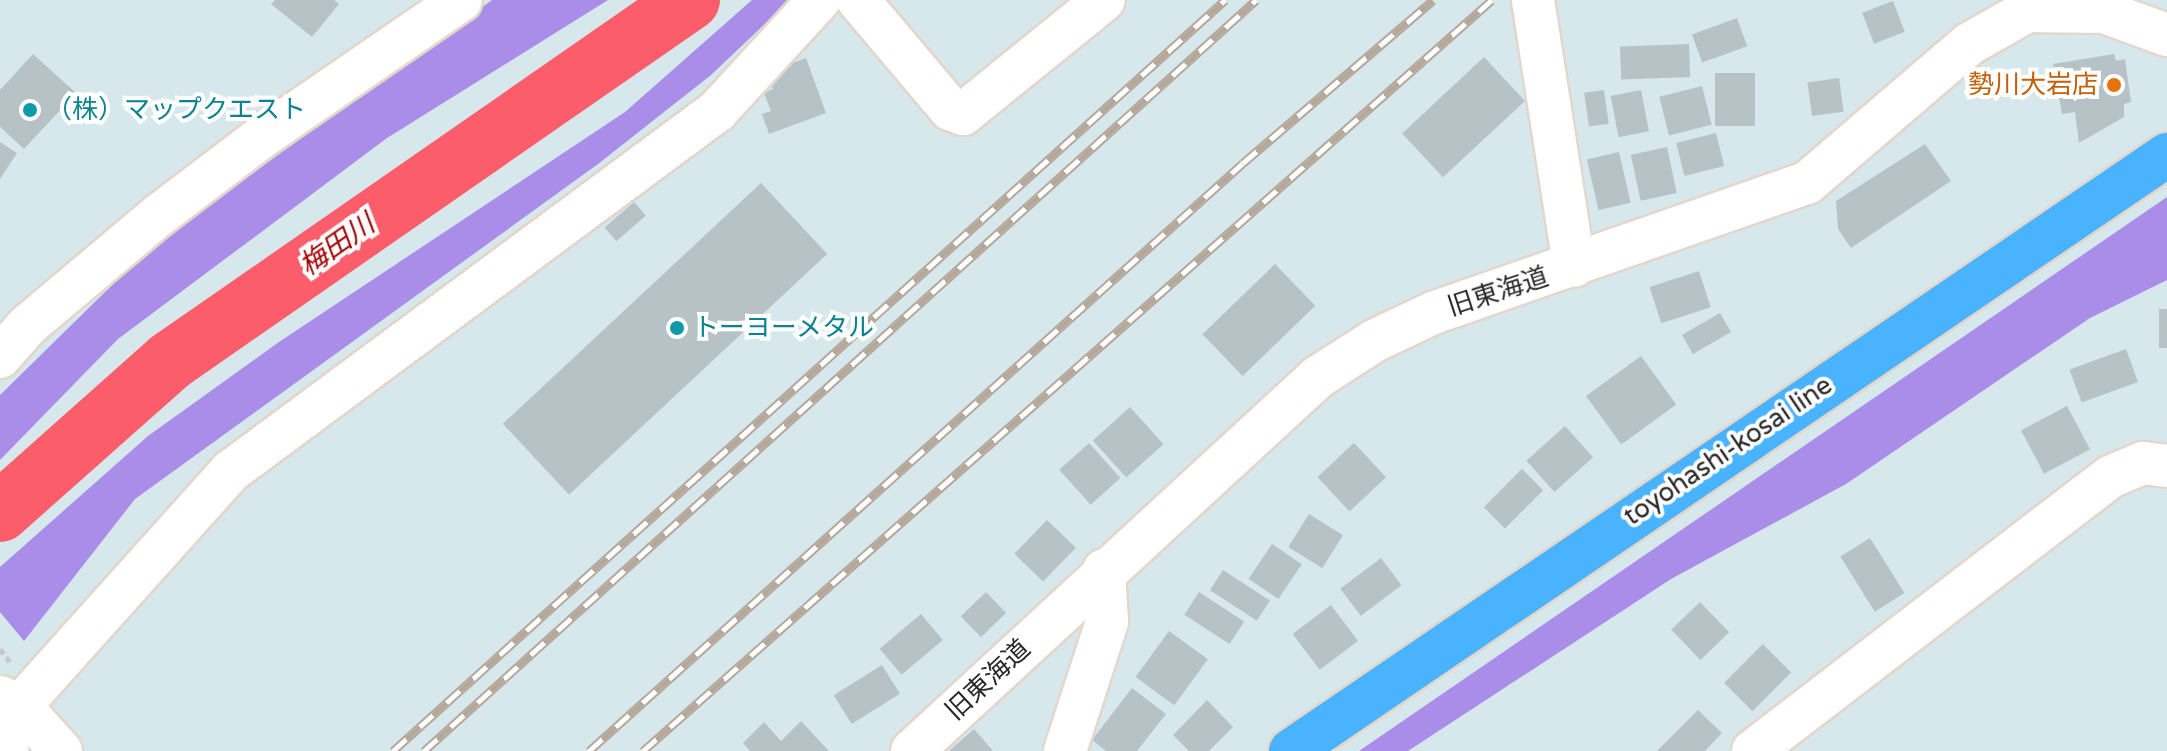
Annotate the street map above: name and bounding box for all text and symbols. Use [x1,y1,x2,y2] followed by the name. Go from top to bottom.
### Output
[1968,69,2098,101] place label: 勢川大岩店
[2105,76,2123,94] marker: 勢川大岩店
[46,94,306,126] place label: （株）マップクエスト
[21,101,39,119] marker: （株）マップクエスト
[293,207,381,283] water label: 梅田川
[1444,261,1552,323] street label: 旧東海道
[693,312,875,344] place label: トーヨーメタル
[668,319,686,337] marker: トーヨーメタル
[1618,370,1838,532] street label: toyohashi-kosai line
[939,633,1037,727] street label: 旧東海道

